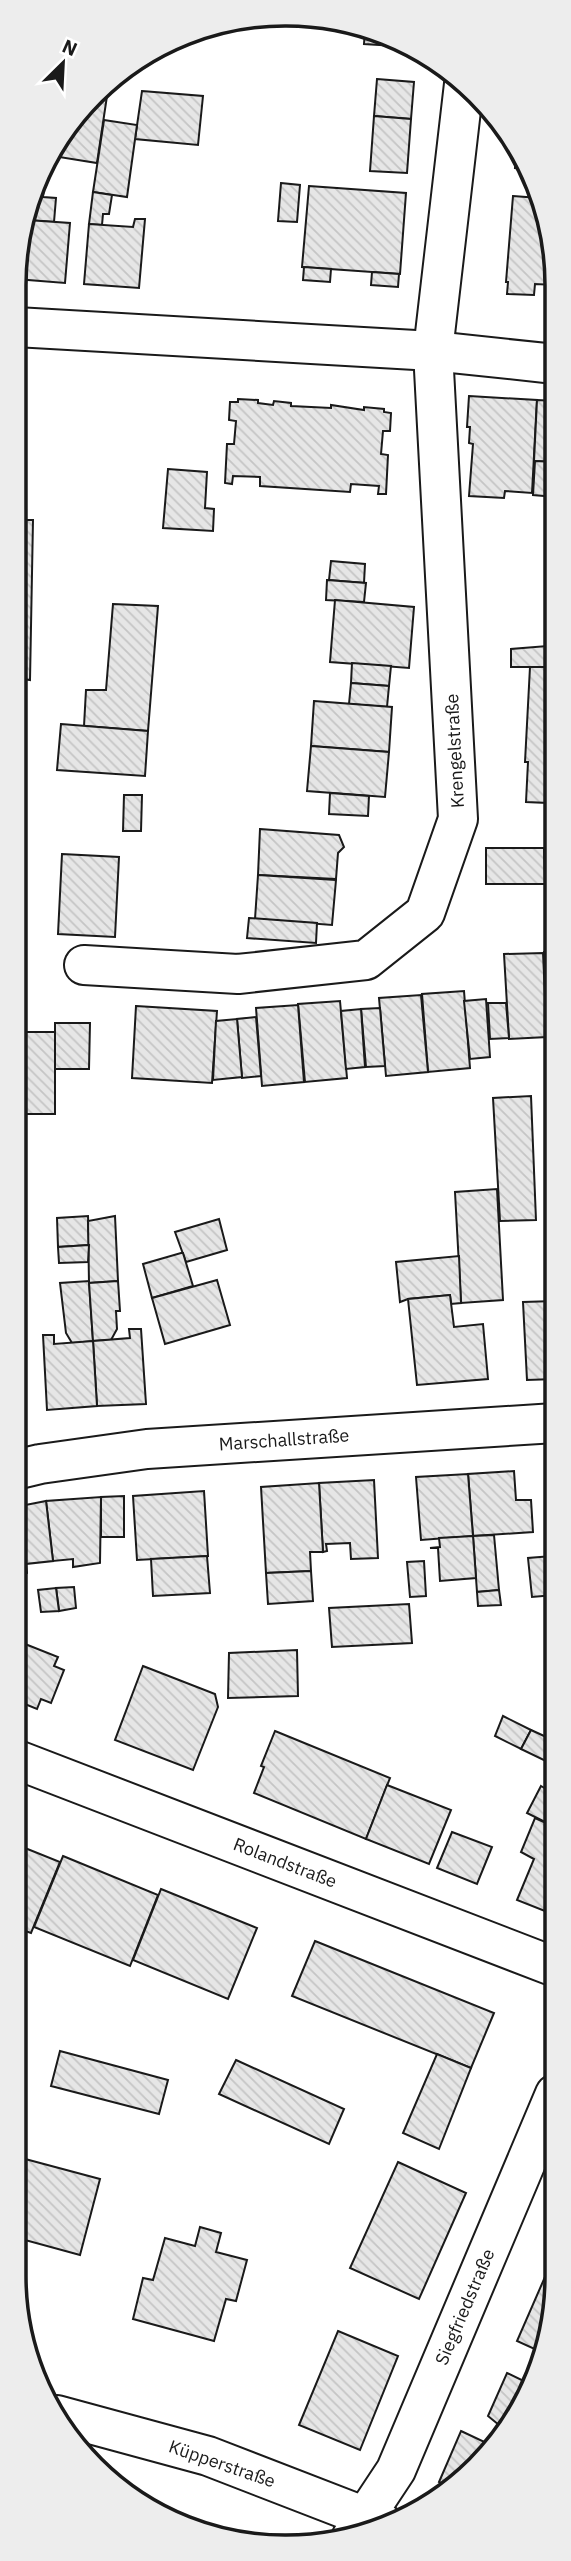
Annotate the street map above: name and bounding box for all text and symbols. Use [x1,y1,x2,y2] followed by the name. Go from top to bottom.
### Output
[28,28,98,98] north arrow
[59,34,81,61] text: N
[440,693,469,809] street label: Krengelstraße
[218,1423,350,1456] street label: Marschallstraße
[230,1832,340,1893] street label: Rolandstraße
[430,2245,499,2368] street label: Siegfriedstraße
[166,2435,279,2493] street label: Küpperstraße

